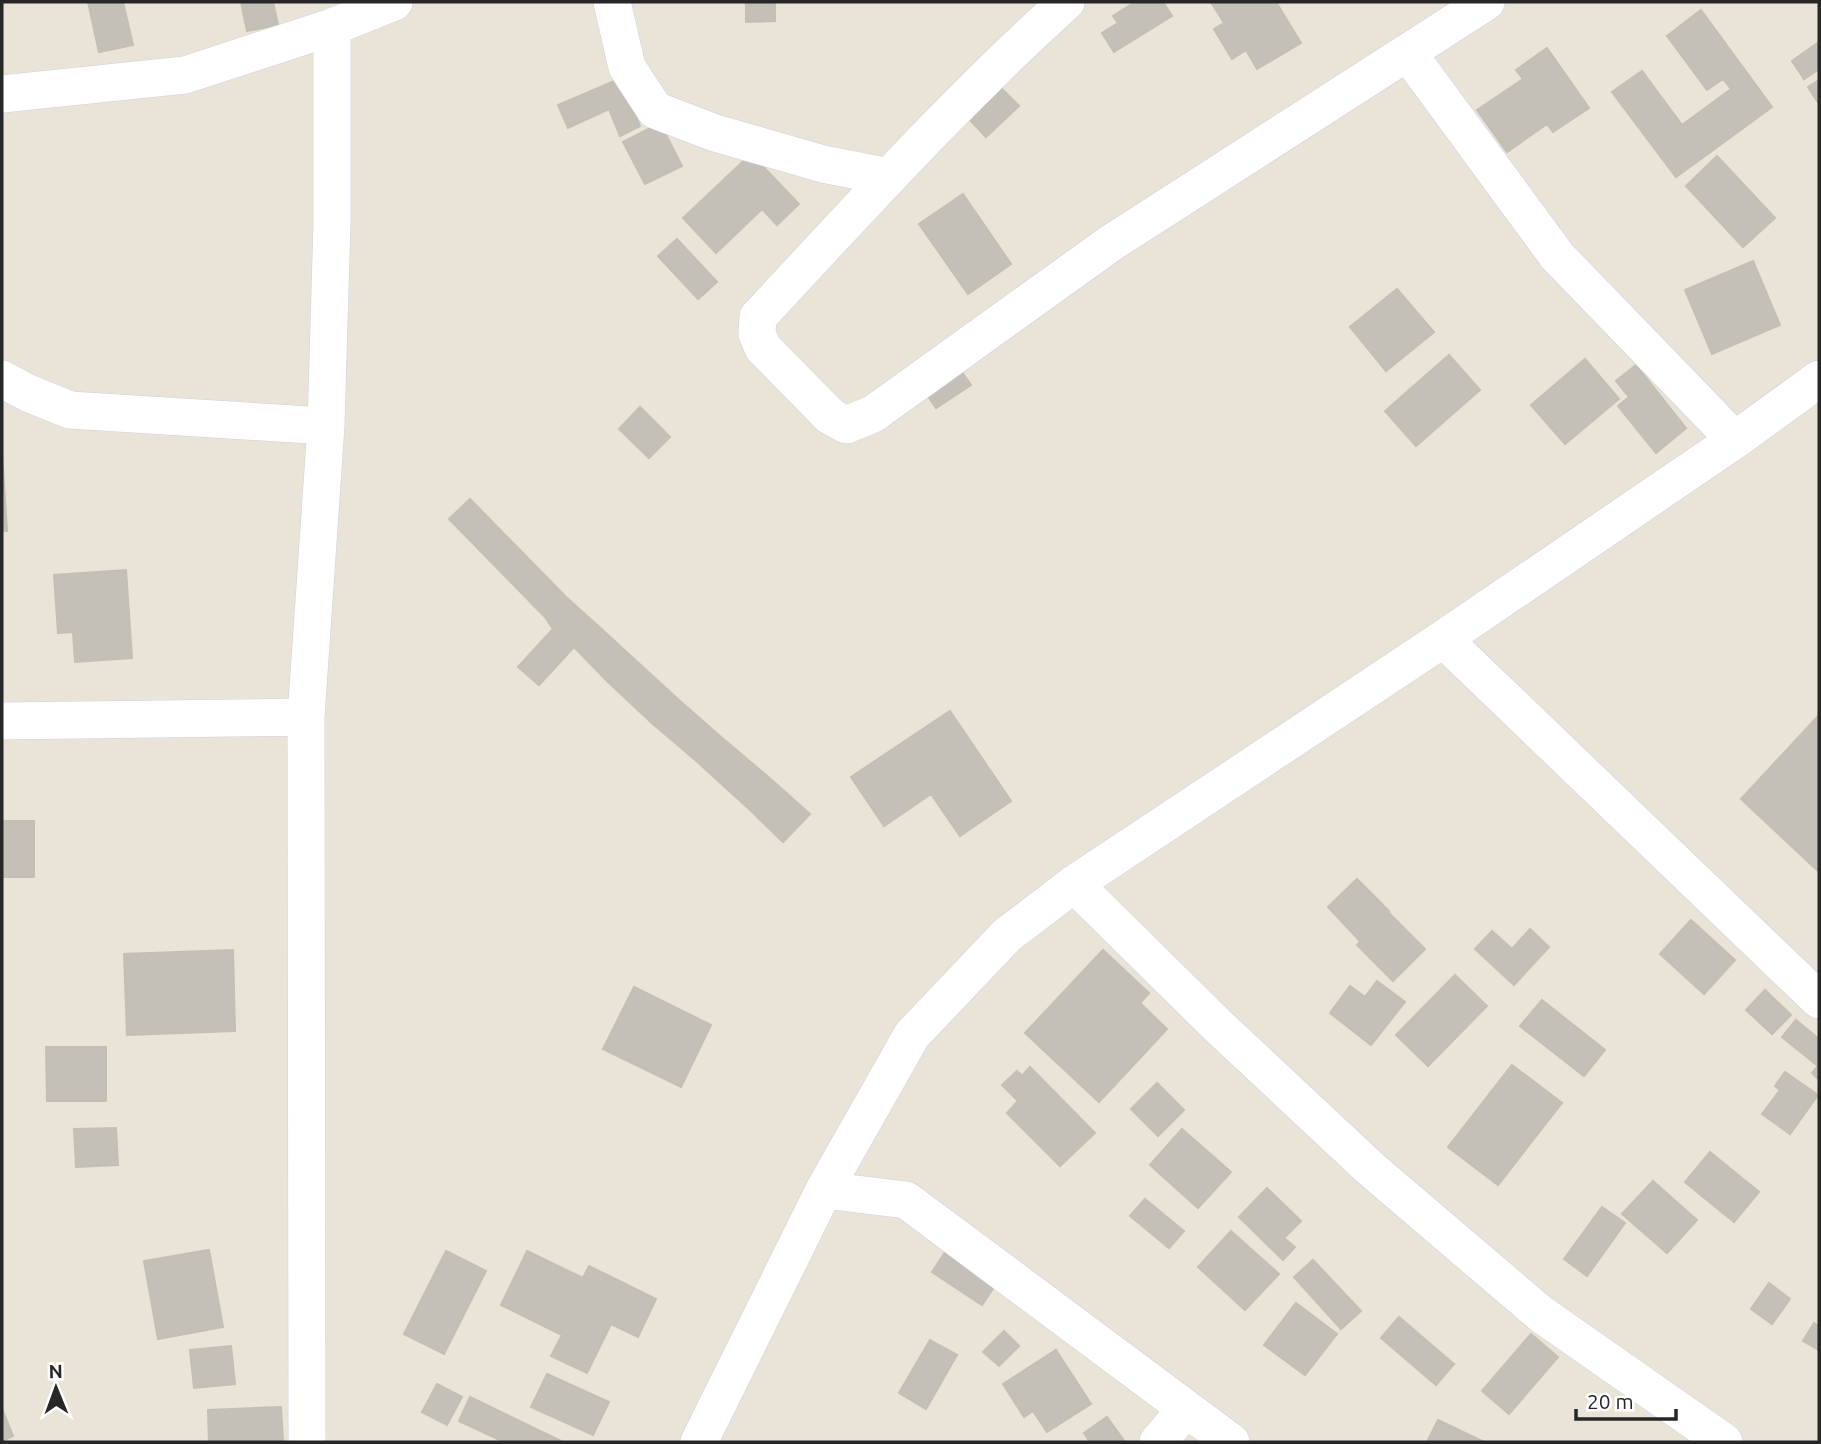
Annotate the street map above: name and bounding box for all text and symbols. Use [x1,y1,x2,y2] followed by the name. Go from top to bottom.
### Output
[21,1353,91,1423] north arrow
[48,1360,63,1382] text: N
[1576,1378,1676,1422] scale bar
[1587,1389,1634,1413] text: 20 m

